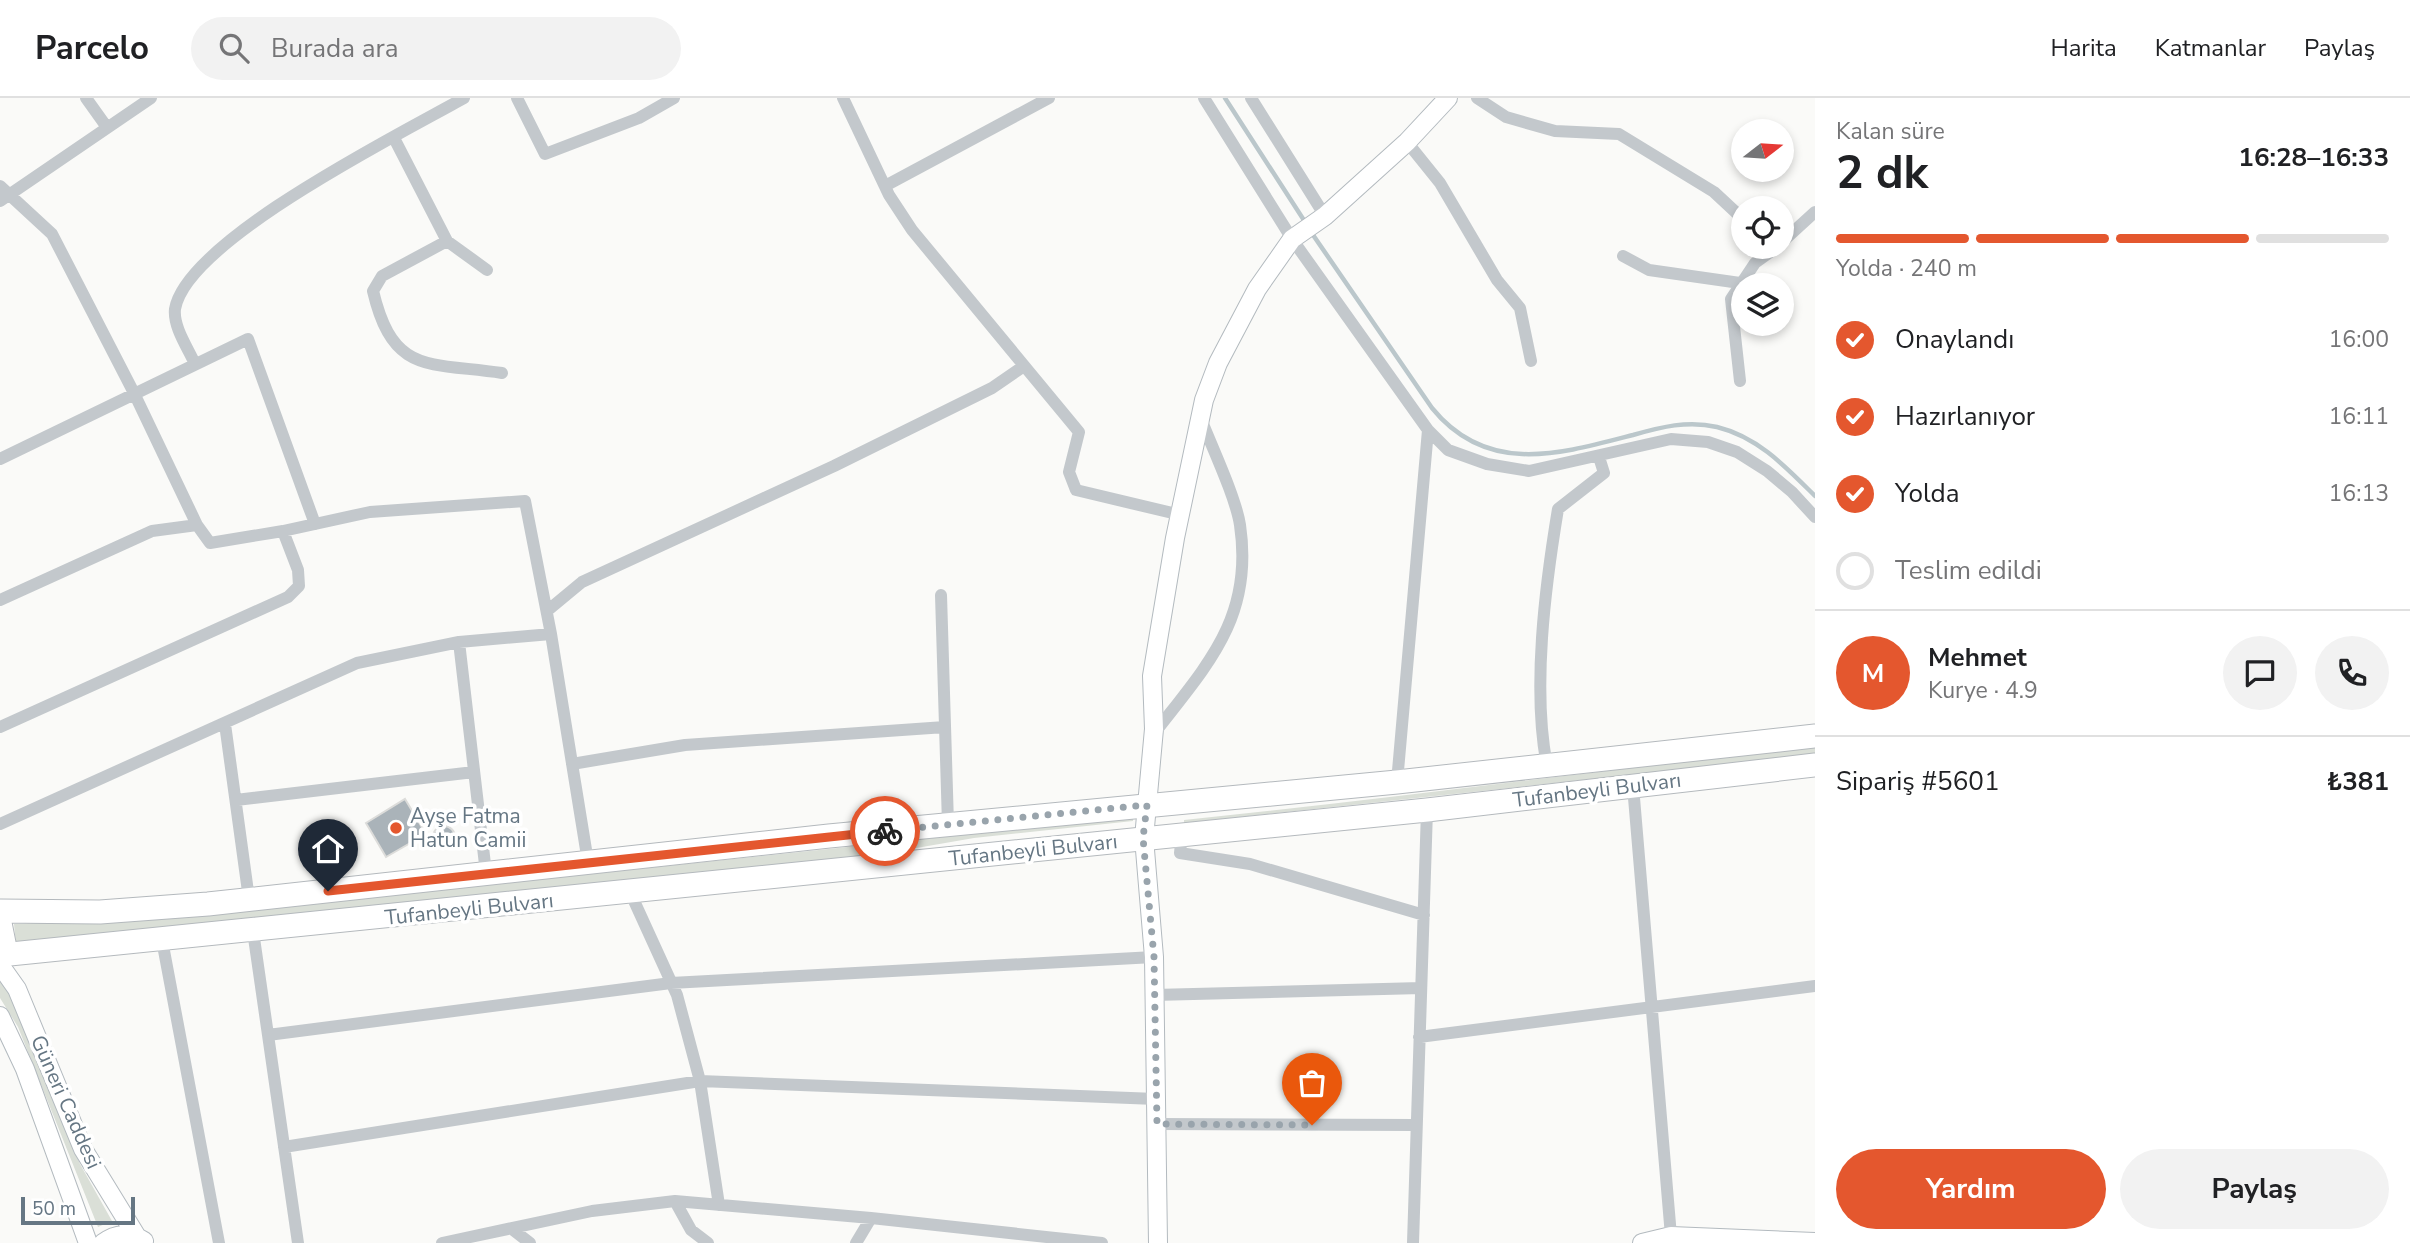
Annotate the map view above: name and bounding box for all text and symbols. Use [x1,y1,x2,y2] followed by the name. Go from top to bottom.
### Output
[191,17,681,80] search box
[35,26,149,71] text: Parcelo
[215,29,253,67] icon: search
[271,31,398,66] text: Burada ara
[2050,32,2117,64] text: Harita
[2155,32,2266,64] text: Katmanlar
[2304,32,2375,64] text: Paylaş
[1836,116,1945,147] text: Kalan süre
[1731,119,1794,182] north arrow
[1731,119,1794,336] map controls
[2238,140,2389,175] text: 16:28–16:33
[1836,141,1928,204] text: 2 dk
[1731,196,1794,259] button: locate
[1836,253,1977,284] text: Yolda · 240 m
[1731,273,1794,336] button: layers
[1836,321,1874,359] icon: check
[1895,322,2014,357] text: Onaylandı
[2329,324,2389,355] text: 16:00
[1836,398,1874,436] icon: check
[1895,399,2035,434] text: Hazırlanıyor
[2329,401,2389,432] text: 16:11
[1836,475,1874,513] icon: check
[1895,476,1959,511] text: Yolda
[2329,478,2389,509] text: 16:13
[1895,553,2042,588] text: Teslim edildi
[2223,636,2297,710] button: chat
[2315,636,2389,710] button: phone
[1928,640,2027,675] text: Mehmet
[1862,656,1884,691] text: M
[1928,675,2038,706] text: Kurye · 4.9
[1836,764,2000,799] text: Sipariş #5601
[2327,764,2389,799] text: ₺381
[1511,766,1683,814] street label: Tufanbeyli Bulvarı
[850,796,920,866] courier
[410,802,526,854] place label: Ayşe Fatma Hatun Camii
[866,812,904,850] icon: bike
[298,819,358,891] pin
[388,820,404,836] marker: Ayşe Fatma Hatun Camii
[947,827,1119,873] street label: Tufanbeyli Bulvarı
[309,830,347,868] icon: home
[383,886,555,932] street label: Tufanbeyli Bulvarı
[24,1031,108,1173] street label: Güneri Caddesi
[1282,1053,1342,1125] pin
[1293,1064,1331,1102] icon: bag
[1836,1149,2106,1229] button: Yardım
[2120,1149,2389,1229] button: Paylaş
[21,1194,135,1226] scale bar
[32,1196,76,1222] text: 50 m

